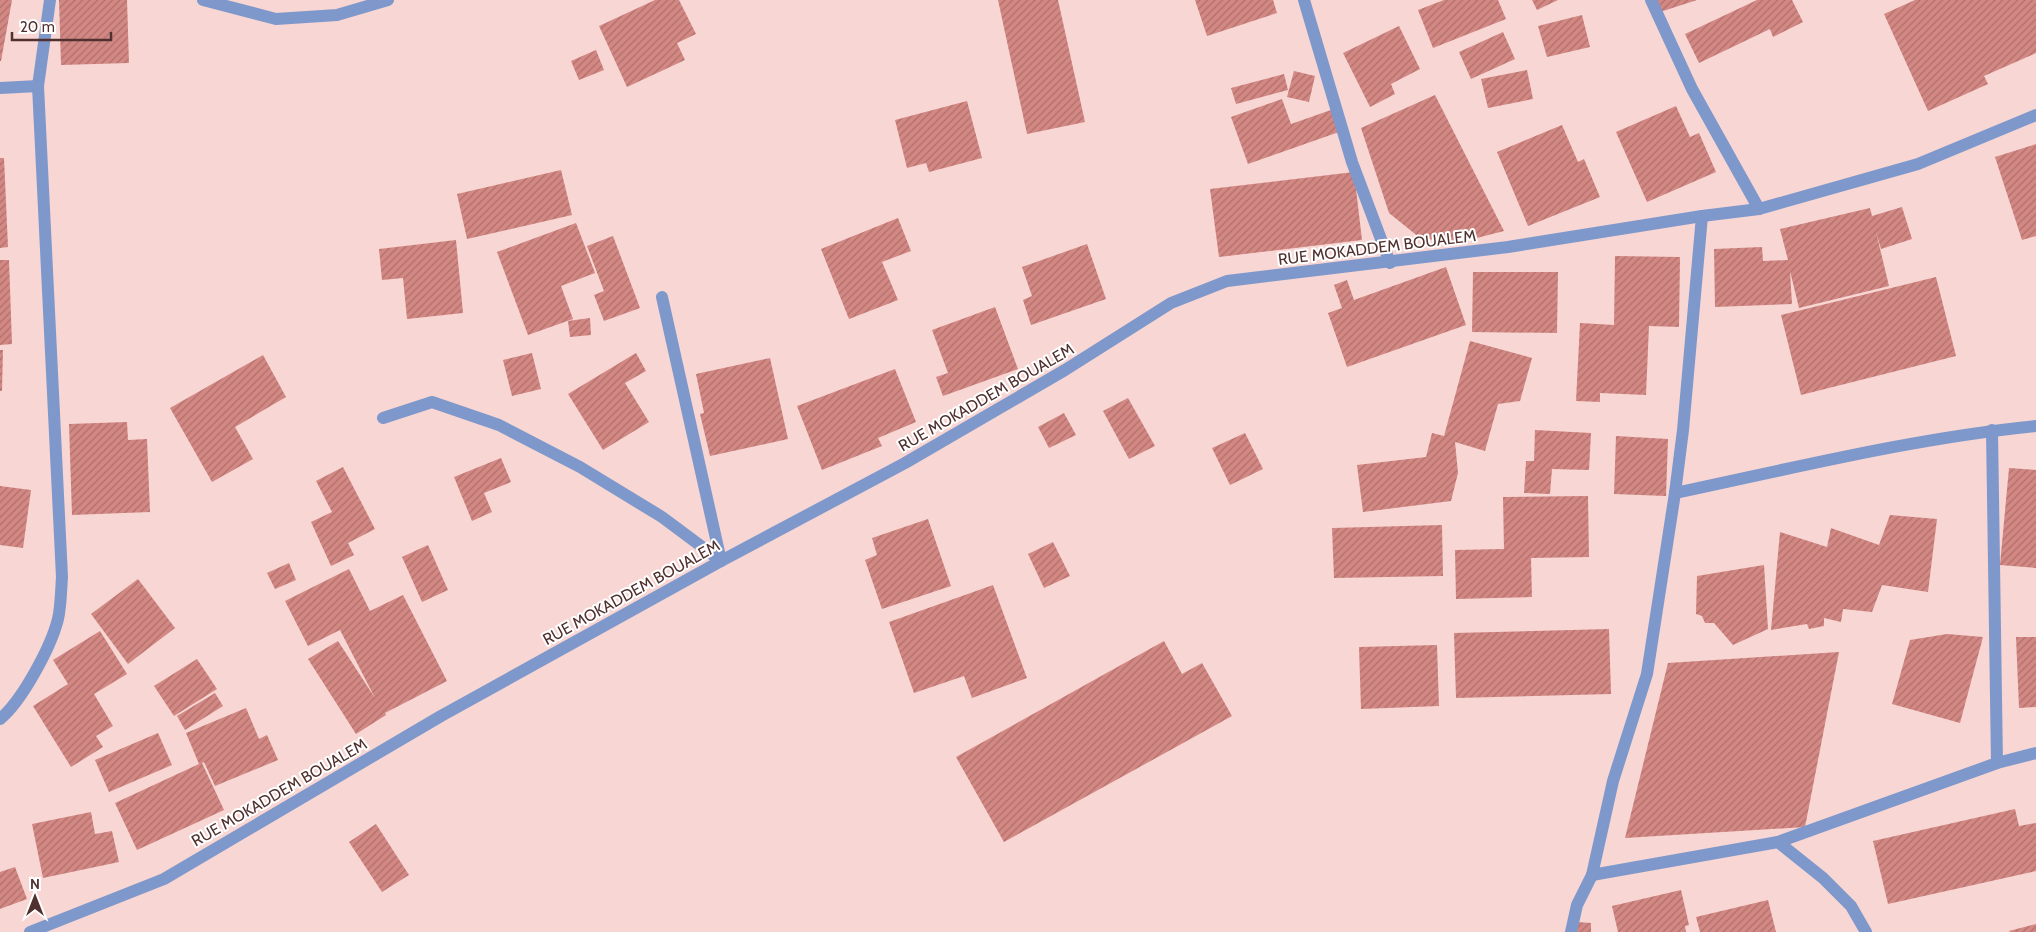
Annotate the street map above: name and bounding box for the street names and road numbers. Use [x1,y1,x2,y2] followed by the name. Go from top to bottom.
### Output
[1277,226,1477,269] street label: RUE MOKADDEM BOUALEM
[895,339,1077,456] street label: RUE MOKADDEM BOUALEM
[539,536,723,649] street label: RUE MOKADDEM BOUALEM
[188,734,370,851] street label: RUE MOKADDEM BOUALEM

